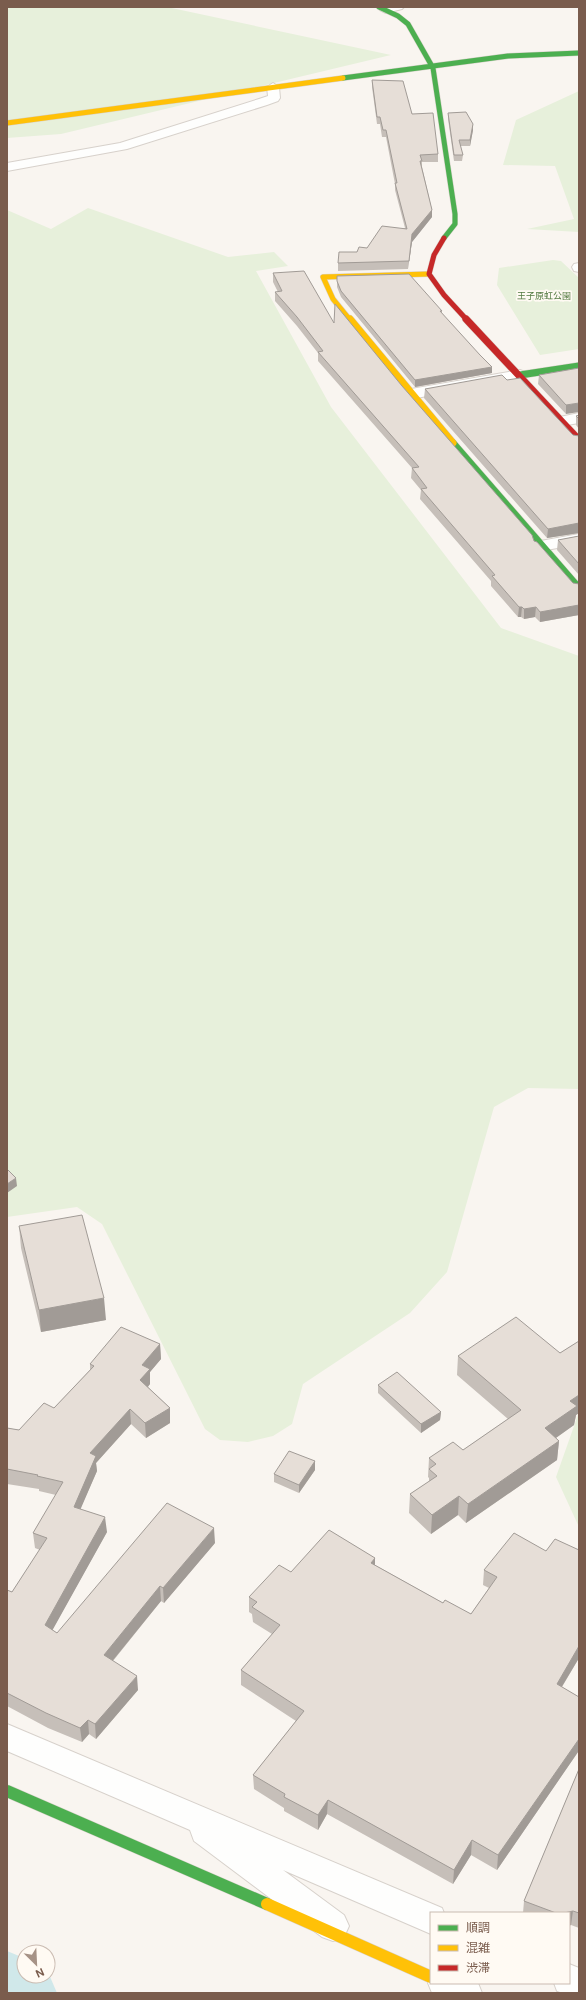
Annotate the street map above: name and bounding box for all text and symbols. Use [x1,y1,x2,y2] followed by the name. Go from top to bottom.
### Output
[517,290,571,302] park label: 王子原虹公園
[430,1912,570,1984] legend
[466,1920,490,1936] text: 順調
[466,1940,490,1956] text: 混雑
[16,1944,56,1984] north arrow
[466,1960,490,1976] text: 渋滞
[34,1965,47,1981] text: N

